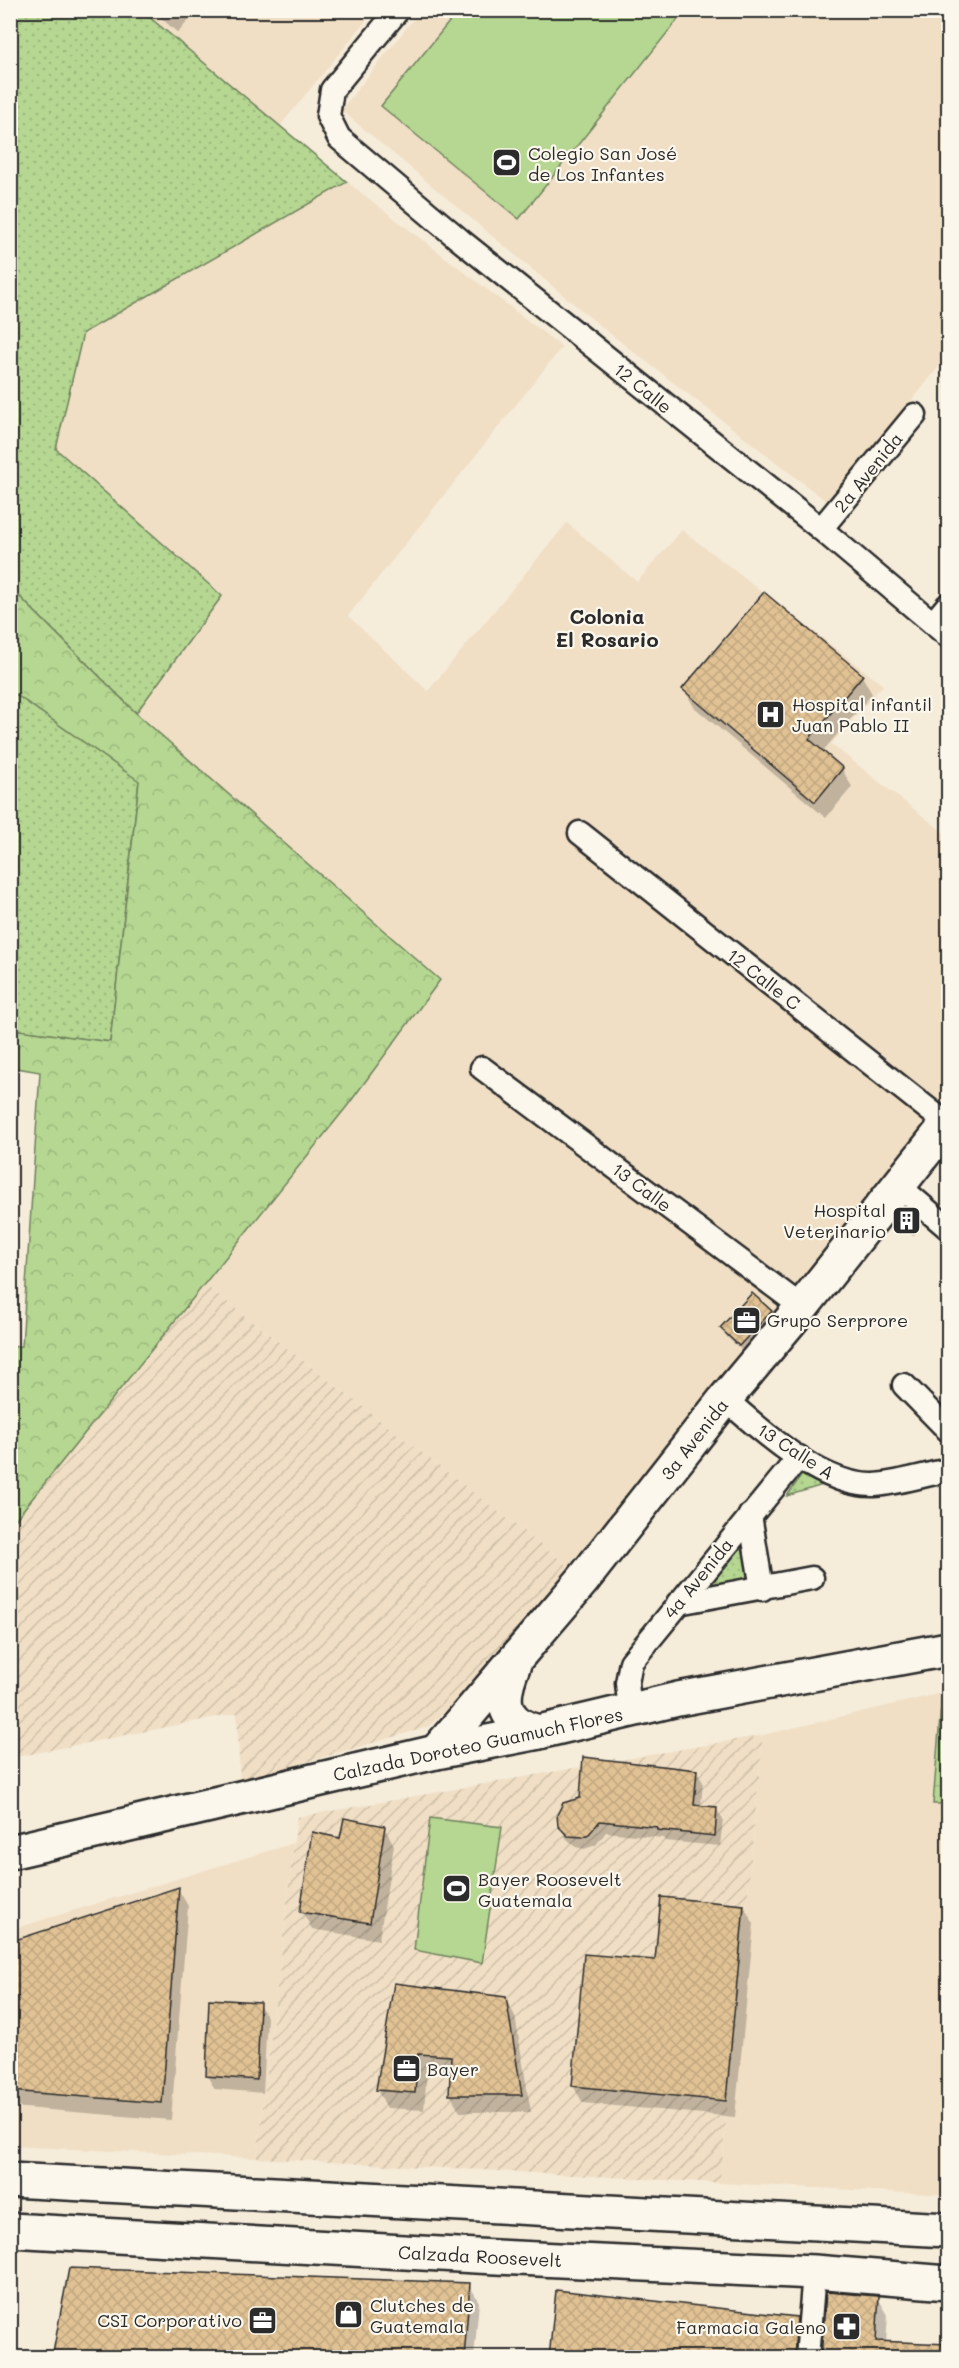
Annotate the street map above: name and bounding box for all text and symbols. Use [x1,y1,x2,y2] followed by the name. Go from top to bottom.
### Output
[528,141,677,186] place label: Colegio San José de Los Infantes
[491,147,523,179] sports icon: Colegio San José de Los Infantes
[609,357,677,419] street label: 12 Calle
[828,427,908,517] street label: 2a Avenida
[555,603,659,652] district label: Colonia El Rosario
[792,692,932,737] place label: Hospital infantil Juan Pablo II
[755,698,787,730] hospital icon: Hospital infantil Juan Pablo II
[722,943,806,1015] street label: 12 Calle C
[607,1157,677,1217] street label: 13 Calle
[783,1198,886,1243] place label: Hospital Veterinario
[891,1204,923,1236] building icon: Hospital Veterinario
[730,1304,762,1336] office icon: Grupo Serprore
[767,1308,908,1332] place label: Grupo Serprore
[655,1393,733,1485] street label: 3a Avenida
[753,1417,839,1485] street label: 13 Calle A
[658,1533,738,1623] street label: 4a Avenida
[331,1702,625,1786] street label: Calzada Doroteo Guamuch Flores
[478,1867,622,1912] place label: Bayer Roosevelt Guatemala
[441,1873,473,1905] sports icon: Bayer Roosevelt Guatemala
[390,2053,422,2085] office icon: Bayer
[427,2057,479,2081] place label: Bayer
[397,2240,563,2272] street label: Calzada Roosevelt
[370,2293,474,2338] place label: Clutches de Guatemala
[333,2299,365,2331] shop icon: Clutches de Guatemala
[247,2304,279,2336] office icon: CSI Corporativo
[97,2308,242,2332] place label: CSI Corporativo
[831,2311,863,2343] pharmacy icon: Farmacia Galeno
[676,2315,826,2339] place label: Farmacia Galeno

